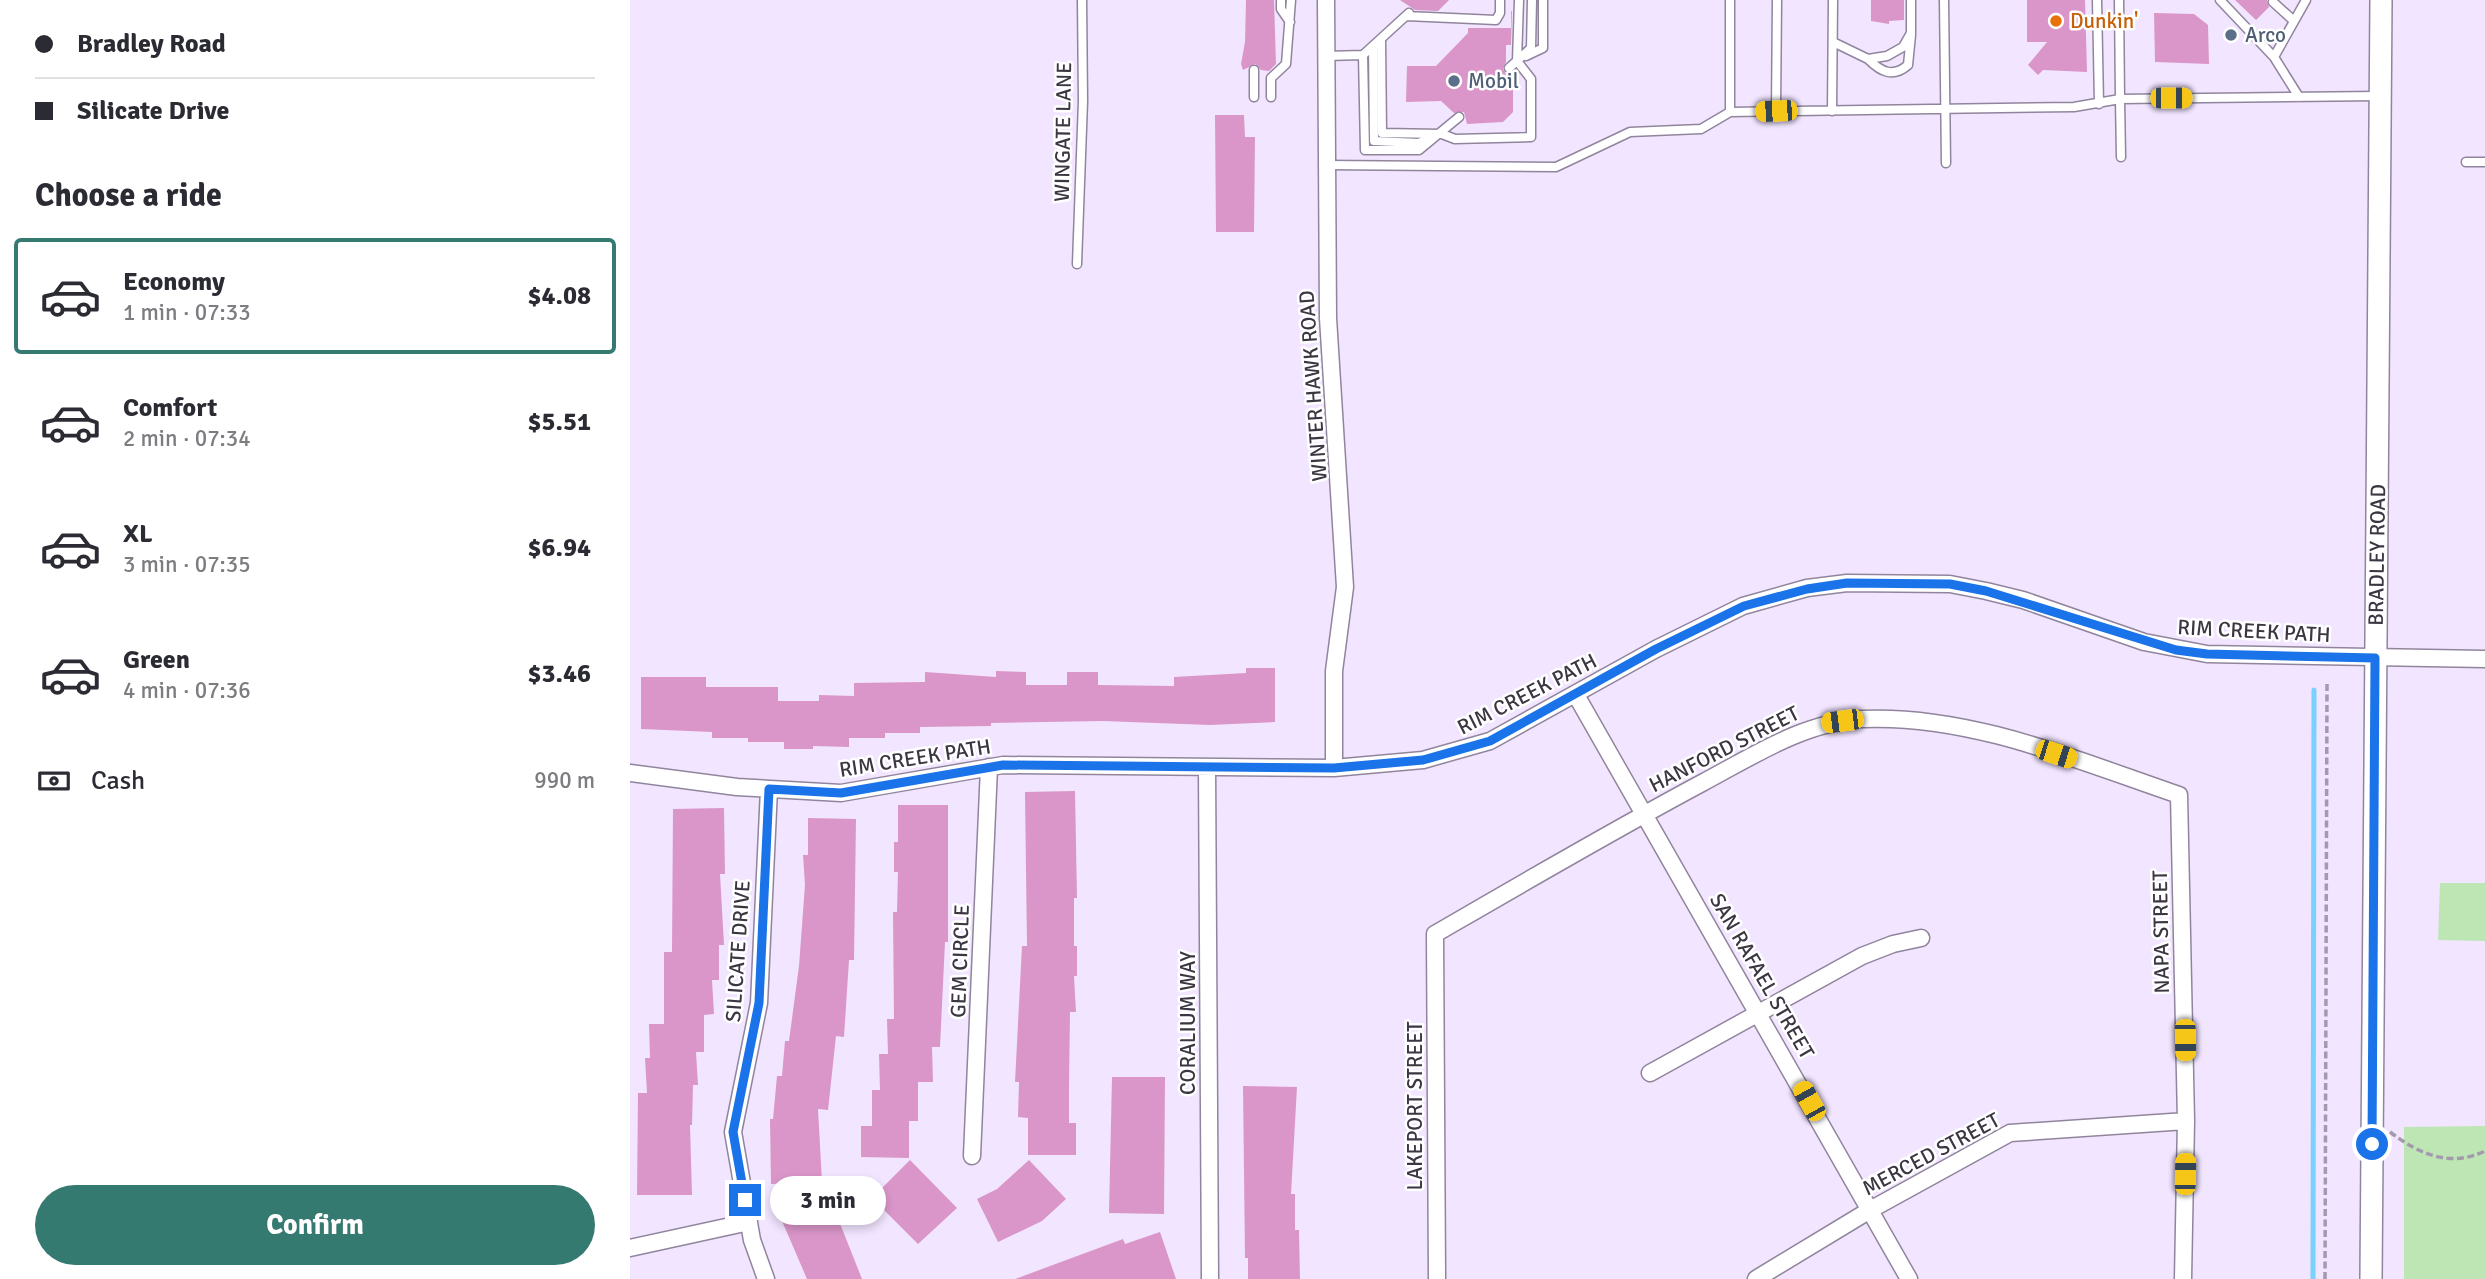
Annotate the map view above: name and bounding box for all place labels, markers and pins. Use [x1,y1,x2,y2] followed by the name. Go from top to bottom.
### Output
[2070,8,2138,34] place label: Dunkin'
[2048,13,2064,29] marker: Dunkin'
[2245,22,2286,48] place label: Arco
[2223,27,2239,43] marker: Arco
[1468,68,1519,94] place label: Mobil
[1446,73,1462,89] marker: Mobil

